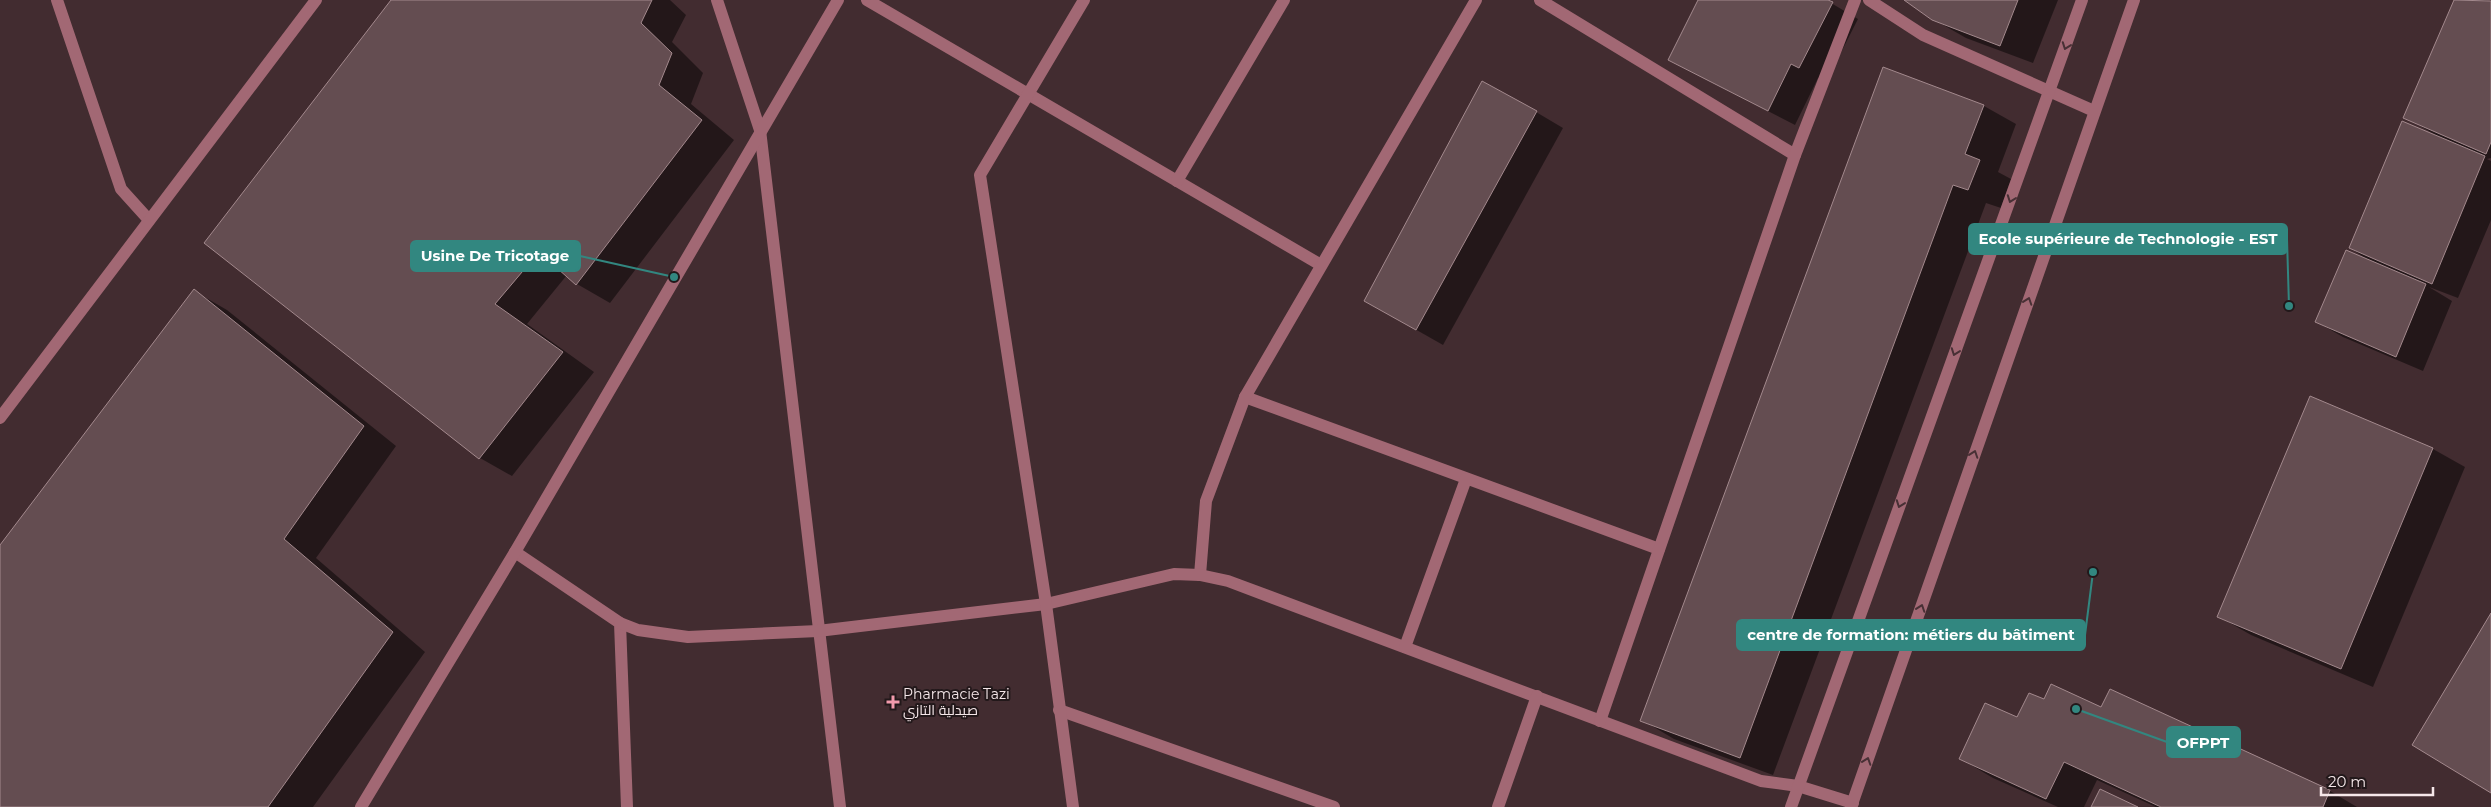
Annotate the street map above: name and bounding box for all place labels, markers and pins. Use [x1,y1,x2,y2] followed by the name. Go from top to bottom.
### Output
[1969,224,2287,254] callout: Ecole supérieure de Technologie - EST
[411,241,580,271] callout: Usine De Tricotage
[1737,620,2085,650] callout: centre de formation: métiers du bâtiment
[903,685,1010,722] place label: Pharmacie Tazi صيدلية التازي
[887,696,899,708] marker: Pharmacie Tazi صيدلية التازي
[2167,727,2240,757] callout: OFPPT

